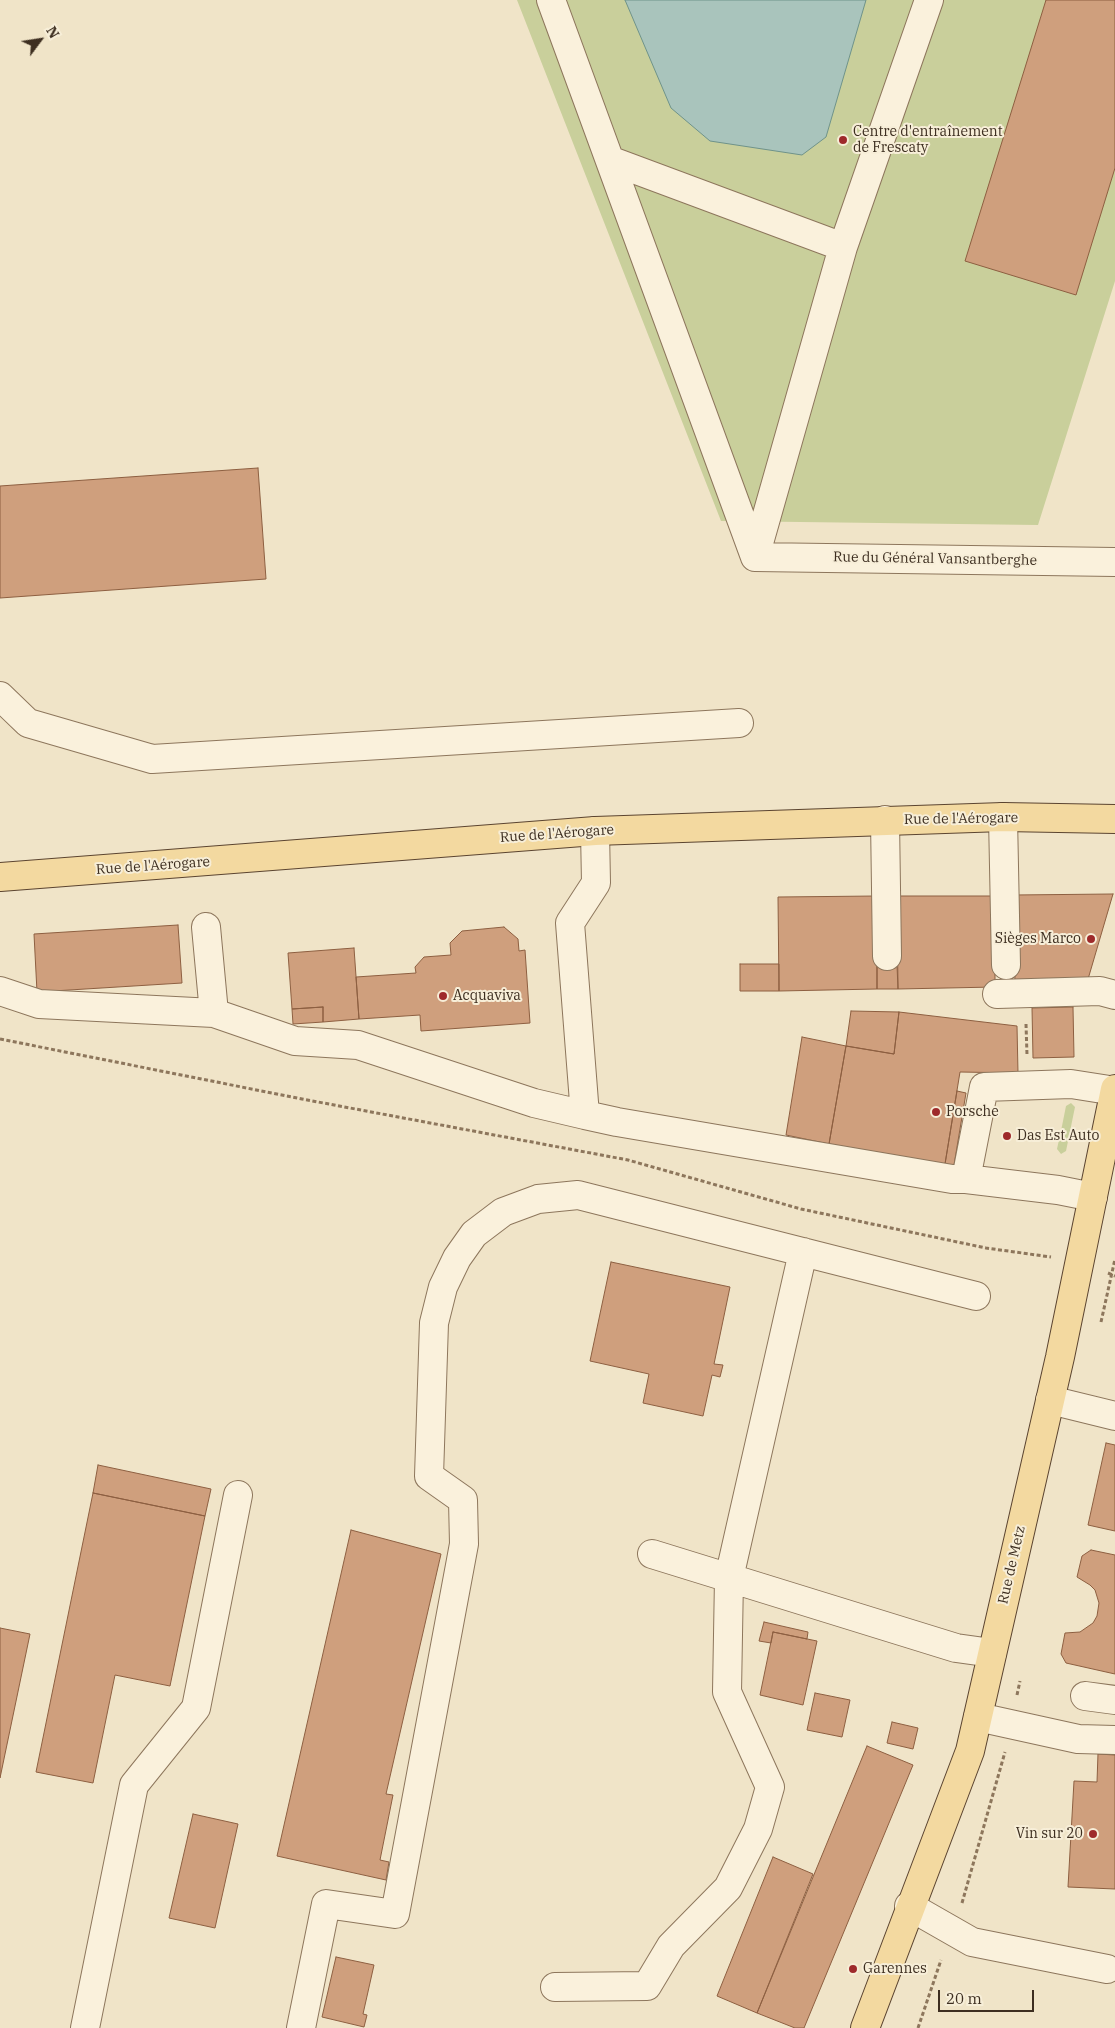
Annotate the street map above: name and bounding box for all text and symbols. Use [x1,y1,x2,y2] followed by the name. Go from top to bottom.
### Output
[15,15,65,65] north arrow
[42,23,63,42] text: N
[853,124,1003,156] place label: Centre d'entraînement de Frescaty
[837,134,849,146] marker: Centre d'entraînement de Frescaty
[833,549,1037,569] street label: Rue du Général Vansantberghe
[904,810,1018,828] street label: Rue de l'Aérogare
[499,822,615,846] street label: Rue de l'Aérogare
[95,854,211,878] street label: Rue de l'Aérogare
[995,931,1081,947] place label: Sièges Marco
[1085,933,1097,945] marker: Sièges Marco
[453,988,521,1004] place label: Acquaviva
[437,990,449,1002] marker: Acquaviva
[946,1104,999,1120] place label: Porsche
[930,1106,942,1118] marker: Porsche
[1017,1128,1099,1144] place label: Das Est Auto
[1001,1130,1013,1142] marker: Das Est Auto
[995,1524,1029,1606] street label: Rue de Metz
[1016,1826,1083,1842] place label: Vin sur 20
[1087,1828,1099,1840] marker: Vin sur 20
[863,1961,927,1977] place label: Garennes
[847,1963,859,1975] marker: Garennes
[940,1980,1036,2012] scale bar
[946,1989,982,2008] text: 20 m

